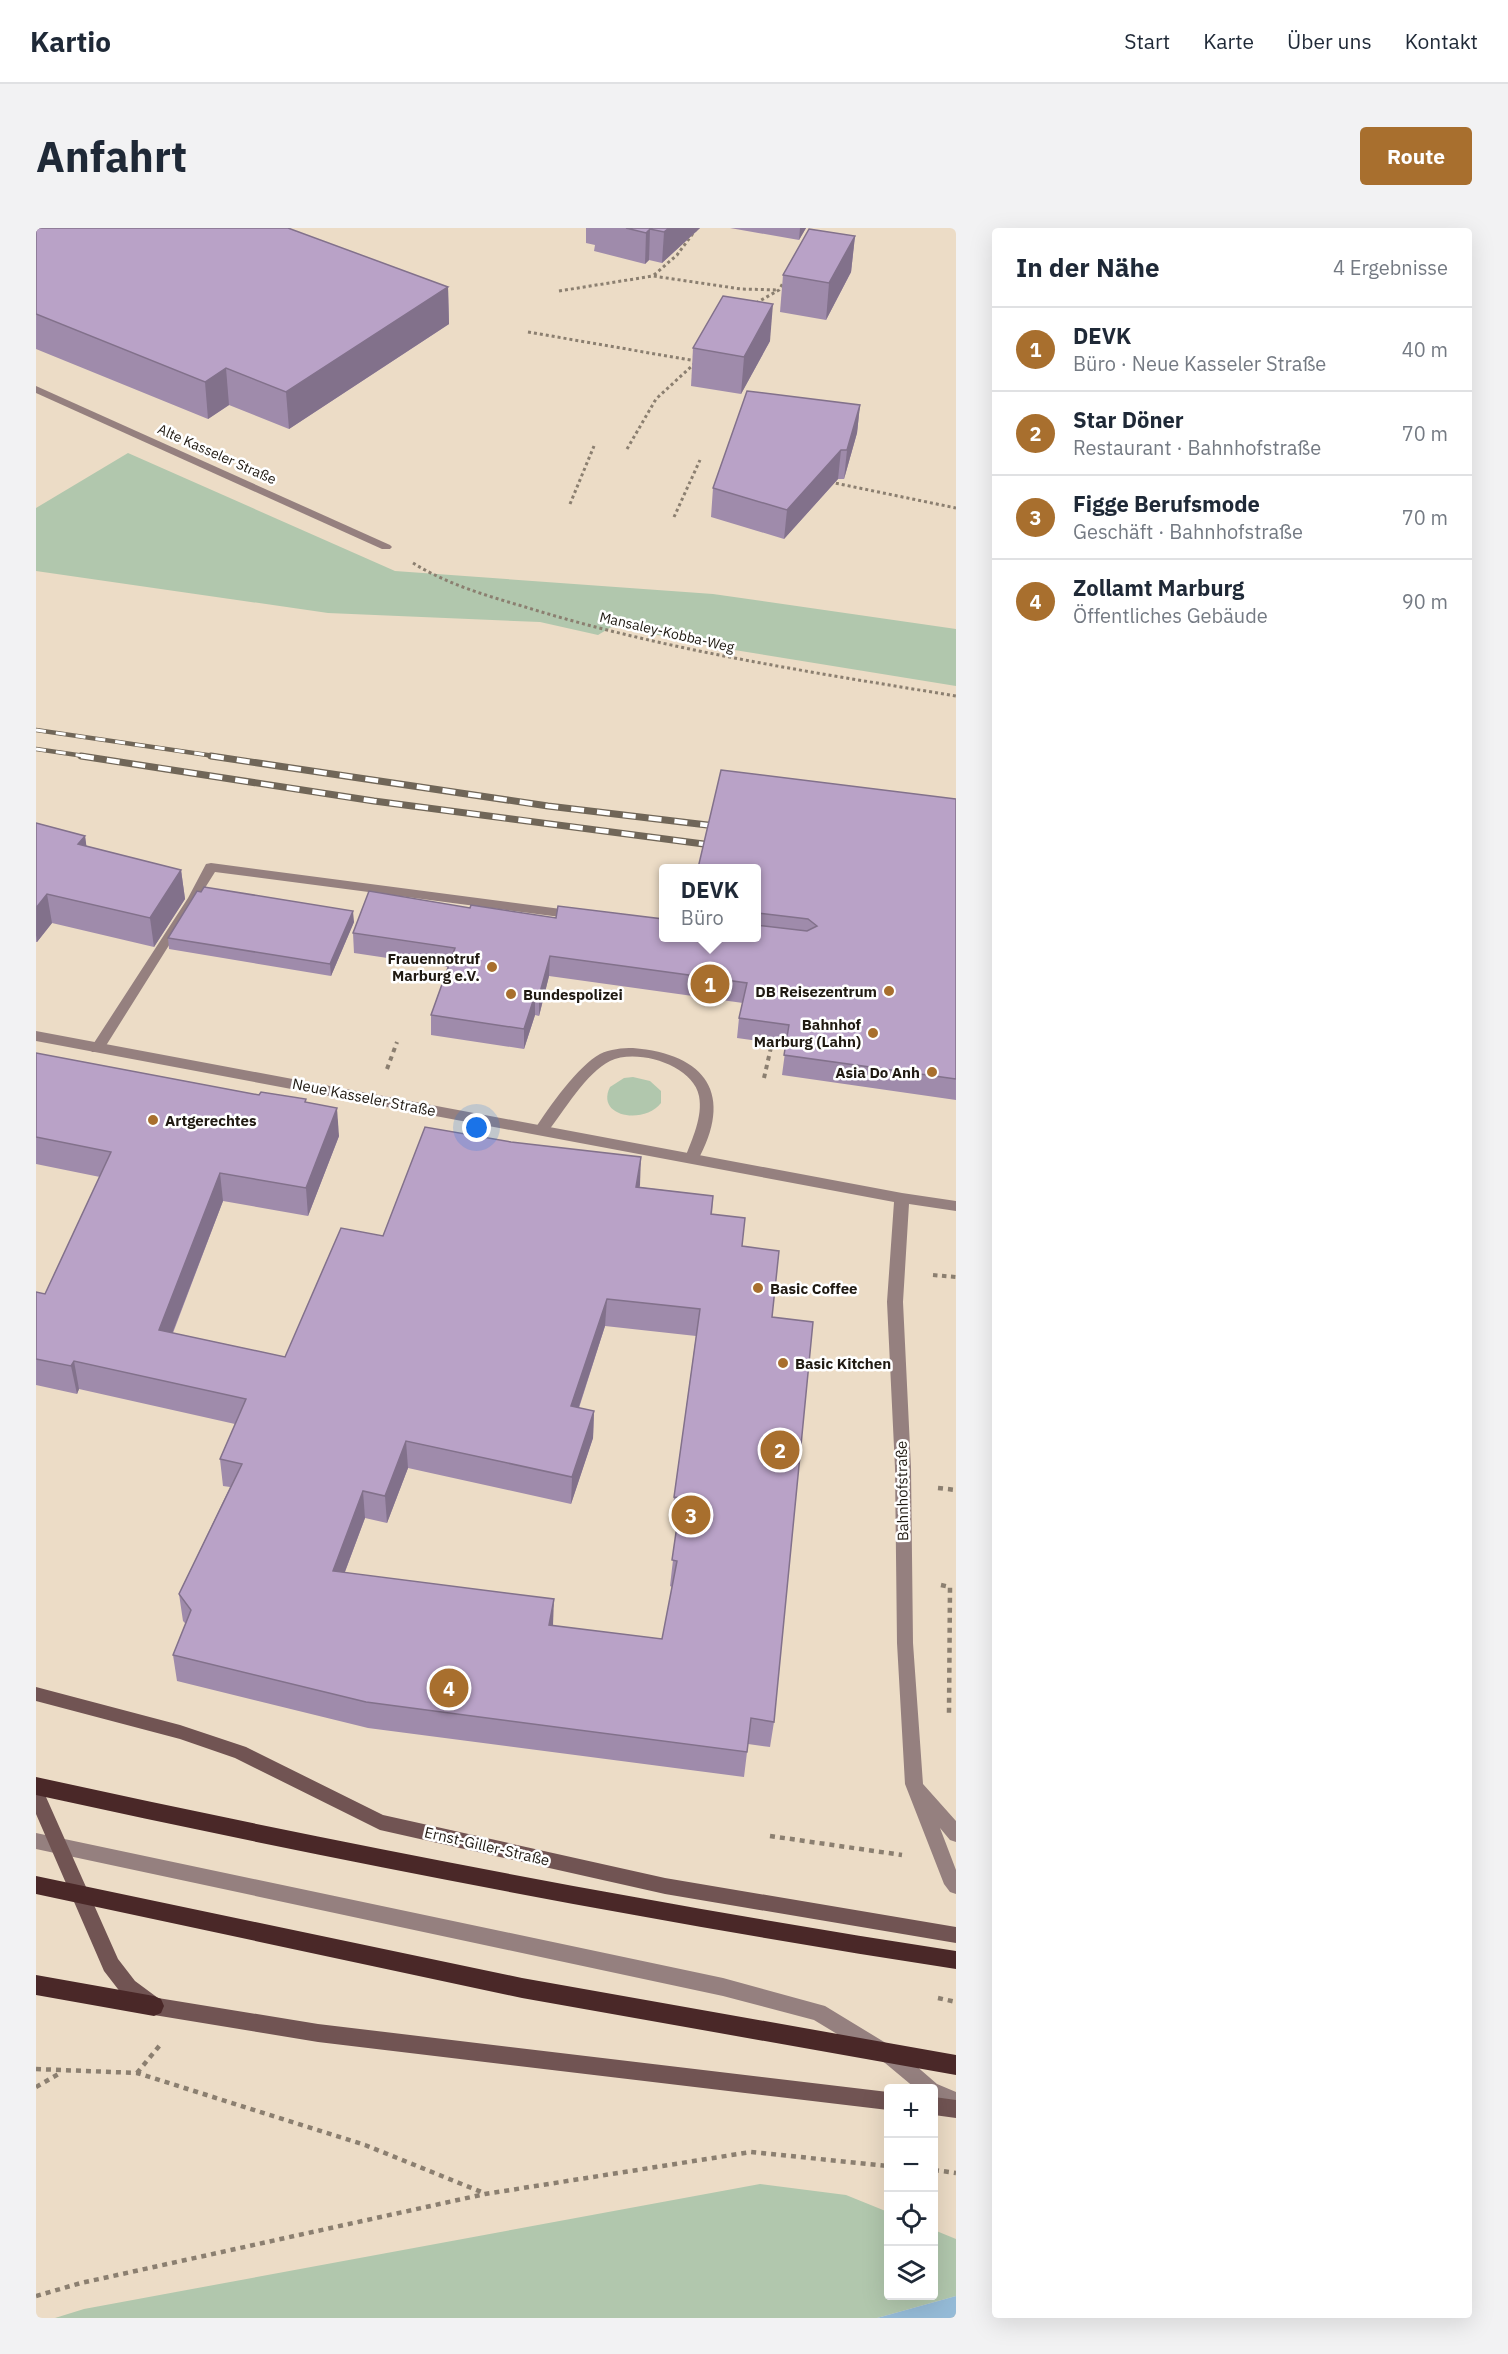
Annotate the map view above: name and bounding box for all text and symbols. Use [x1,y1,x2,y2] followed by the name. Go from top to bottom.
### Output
[30,23,111,60] text: Kartio
[1124,27,1170,55] text: Start
[1203,27,1254,55] text: Karte
[1287,27,1372,55] text: Über uns
[1405,27,1478,55] text: Kontakt
[1360,127,1472,185] button: Route
[36,129,187,184] text: Anfahrt
[1016,250,1160,284] text: In der Nähe
[1333,254,1448,281] text: 4 Ergebnisse
[1073,321,1131,350] text: DEVK
[1030,336,1042,363] text: 1
[1402,336,1448,363] text: 40 m
[1073,350,1326,377] text: Büro · Neue Kasseler Straße
[1073,405,1184,434] text: Star Döner
[155,420,279,488] street label: Alte Kasseler Straße
[1030,420,1042,447] text: 2
[1402,420,1448,447] text: 70 m
[1073,434,1321,461] text: Restaurant · Bahnhofstraße
[1073,489,1260,518] text: Figge Berufsmode
[1030,504,1042,531] text: 3
[1402,504,1448,531] text: 70 m
[1073,518,1303,545] text: Geschäft · Bahnhofstraße
[1073,573,1244,602] text: Zollamt Marburg
[1030,588,1042,615] text: 4
[1402,588,1448,615] text: 90 m
[1073,602,1268,629] text: Öffentliches Gebäude
[598,608,737,656] street label: Mansaley-Kobba-Weg
[659,864,761,942] popup
[681,875,739,904] text: DEVK
[681,904,724,931] text: Büro
[388,949,481,985] place label: Frauennotruf Marburg e.V.
[485,960,499,974] marker: Frauennotruf Marburg e.V.
[690,962,730,1006] pin: 1
[755,982,877,1001] place label: DB Reisezentrum
[882,984,896,998] marker: DB Reisezentrum
[523,985,623,1004] place label: Bundespolizei
[504,987,518,1001] marker: Bundespolizei
[754,1015,862,1051] place label: Bahnhof Marburg (Lahn)
[866,1026,880,1040] marker: Bahnhof Marburg (Lahn)
[835,1063,920,1082] place label: Asia Do Anh
[925,1065,939,1079] marker: Asia Do Anh
[291,1074,437,1120] street label: Neue Kasseler Straße
[165,1111,257,1130] place label: Artgerechtes
[146,1113,160,1127] marker: Artgerechtes
[462,1113,491,1142] your location
[770,1279,858,1298] place label: Basic Coffee
[751,1281,765,1295] marker: Basic Coffee
[795,1354,891,1373] place label: Basic Kitchen
[776,1356,790,1370] marker: Basic Kitchen
[760,1428,800,1472] pin: 2
[892,1441,912,1541] street label: Bahnhofstraße
[672,1492,710,1538] pin: 3
[430,1666,468,1710] pin: 4
[423,1822,551,1870] street label: Ernst-Giller-Straße
[884,2084,938,2300] map controls
[884,2084,938,2138] button: +
[884,2138,938,2192] button: −
[884,2192,938,2246] button: locate
[884,2246,938,2300] button: layers

